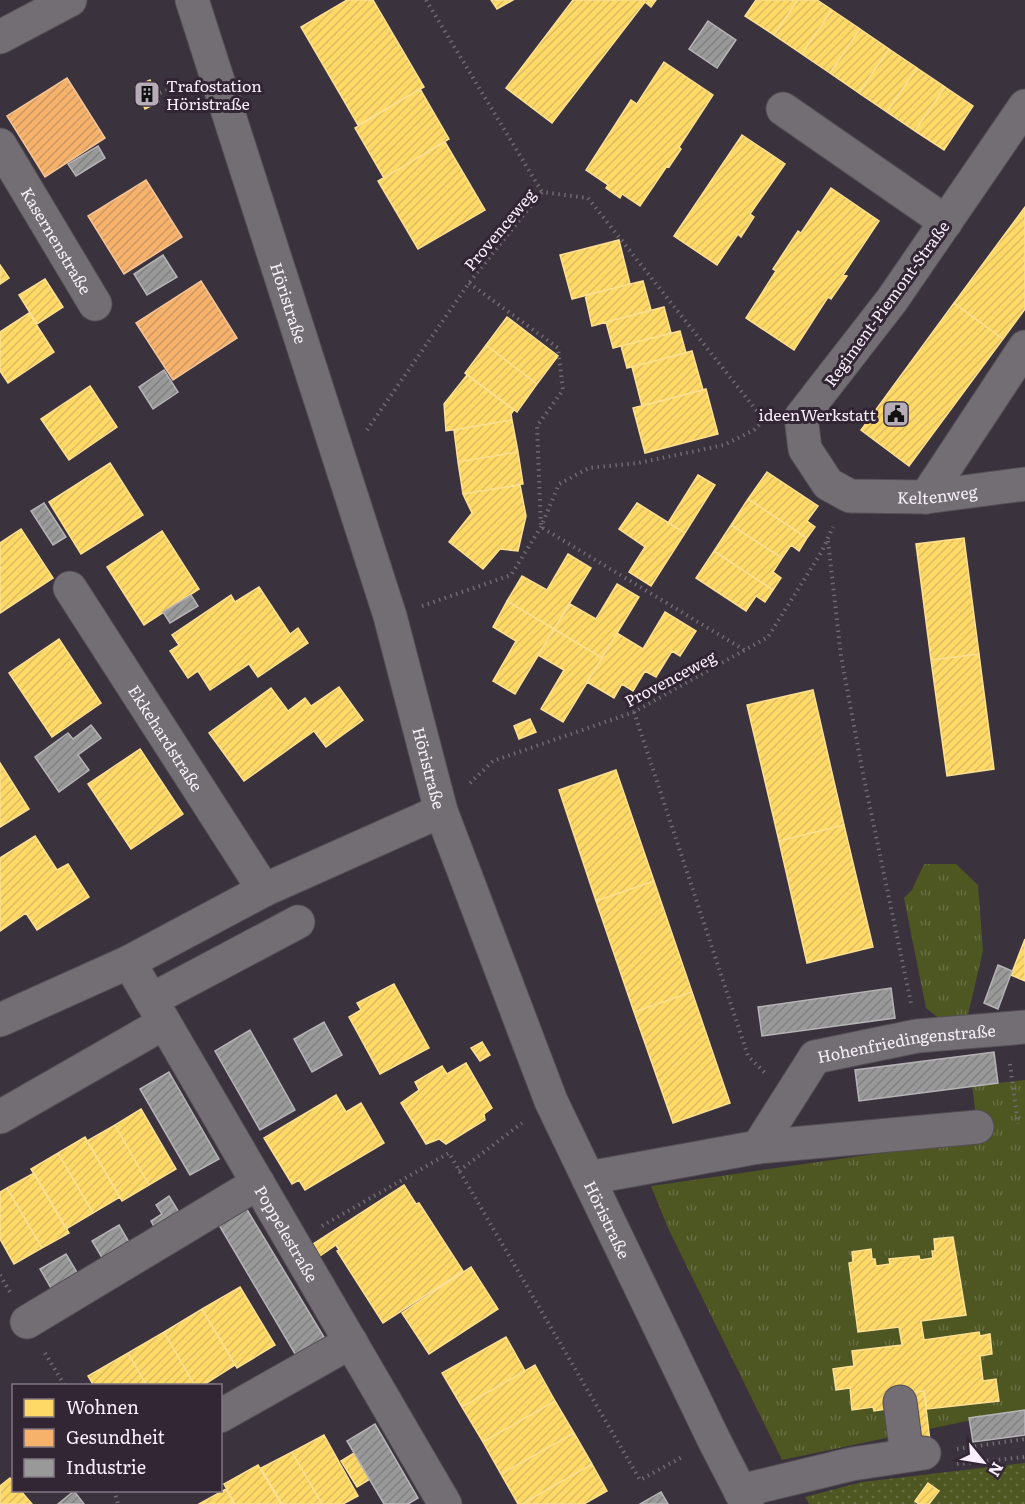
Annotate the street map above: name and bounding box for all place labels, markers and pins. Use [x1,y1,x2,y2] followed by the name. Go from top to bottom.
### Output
[166,73,262,115] place label: Trafostation Höristraße
[132,79,162,109] building icon: Trafostation Höristraße
[881,399,911,429] public building icon: ideenWerkstatt
[758,402,877,426] place label: ideenWerkstatt

